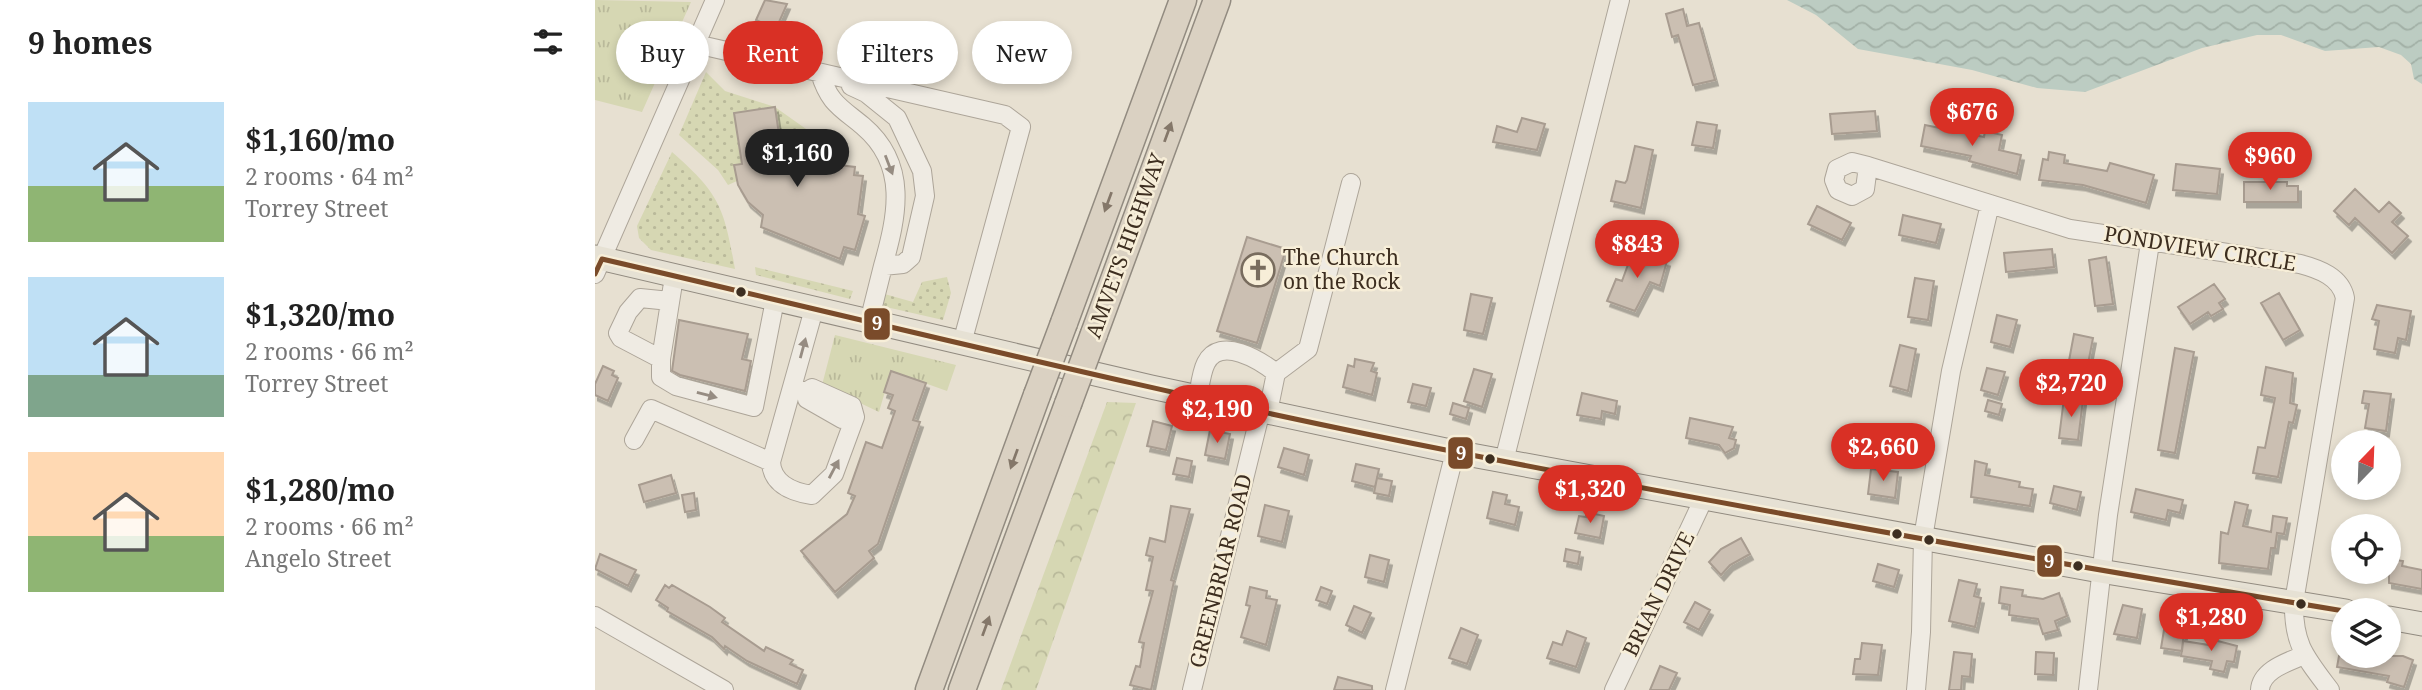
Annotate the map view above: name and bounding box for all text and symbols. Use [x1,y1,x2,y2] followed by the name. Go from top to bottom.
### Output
[616,21,709,84] chip: Buy
[723,21,823,84] chip: Rent
[837,21,958,84] chip: Filters
[972,21,1072,84] chip: New
[28,22,152,63] text: 9 homes
[529,23,567,61] icon: filters
[1931,88,2013,148] pin: $676
[1946,95,1998,127] text: $676
[245,119,395,160] text: $1,160/mo
[1163,121,1174,142] one-way arrow
[84,130,168,214] icon: home
[740,130,854,189] pin: $1,160
[2229,132,2311,192] pin: $960
[761,136,833,168] text: $1,160
[2244,139,2296,171] text: $960
[1079,149,1172,342] street label: AMVETS HIGHWAY
[884,155,895,176] one-way arrow
[245,160,414,192] text: 2 rooms · 64 m²
[1103,191,1114,212] one-way arrow
[245,192,388,224] text: Torrey Street
[2102,219,2298,277] street label: PONDVIEW CIRCLE
[1596,220,1678,280] pin: $843
[1611,227,1663,259] text: $843
[1283,243,1401,295] place label: The Church on the Rock
[1239,251,1277,289] church icon: The Church on the Rock
[734,285,748,299] unlabelled marker
[245,294,395,335] text: $1,320/mo
[84,305,168,389] icon: home
[863,307,891,341] line badge: 9
[872,310,882,336] text: 9
[245,335,414,367] text: 2 rooms · 66 m²
[799,337,809,358] one-way arrow
[2014,360,2128,419] pin: $2,720
[2035,366,2107,398] text: $2,720
[245,367,388,399] text: Torrey Street
[1160,386,1274,445] pin: $2,190
[697,390,719,401] one-way arrow
[1181,392,1253,424] text: $2,190
[1826,424,1940,483] pin: $2,660
[1847,430,1919,462] text: $2,660
[2331,430,2401,500] north arrow
[2331,430,2401,668] map controls
[1447,436,1474,470] line badge: 9
[1456,440,1466,466] text: 9
[1008,448,1019,469] one-way arrow
[1483,452,1497,466] unlabelled marker
[827,459,839,479] one-way arrow
[1533,466,1647,525] pin: $1,320
[245,469,395,510] text: $1,280/mo
[1182,471,1258,671] street label: GREENBRIAR ROAD
[1554,472,1626,504] text: $1,320
[84,480,168,564] icon: home
[245,510,414,542] text: 2 rooms · 66 m²
[2331,514,2401,584] button: locate
[1616,527,1700,661] street label: BRIAN DRIVE
[1890,527,1904,541] unlabelled marker
[1922,533,1936,547] unlabelled marker
[245,542,391,574] text: Angelo Street
[2036,544,2063,578] line badge: 9
[2044,548,2054,574] text: 9
[2071,559,2085,573] unlabelled marker
[2154,594,2268,653] pin: $1,280
[2294,597,2308,611] unlabelled marker
[2331,598,2401,668] button: layers
[2175,600,2247,632] text: $1,280
[981,615,992,636] one-way arrow

